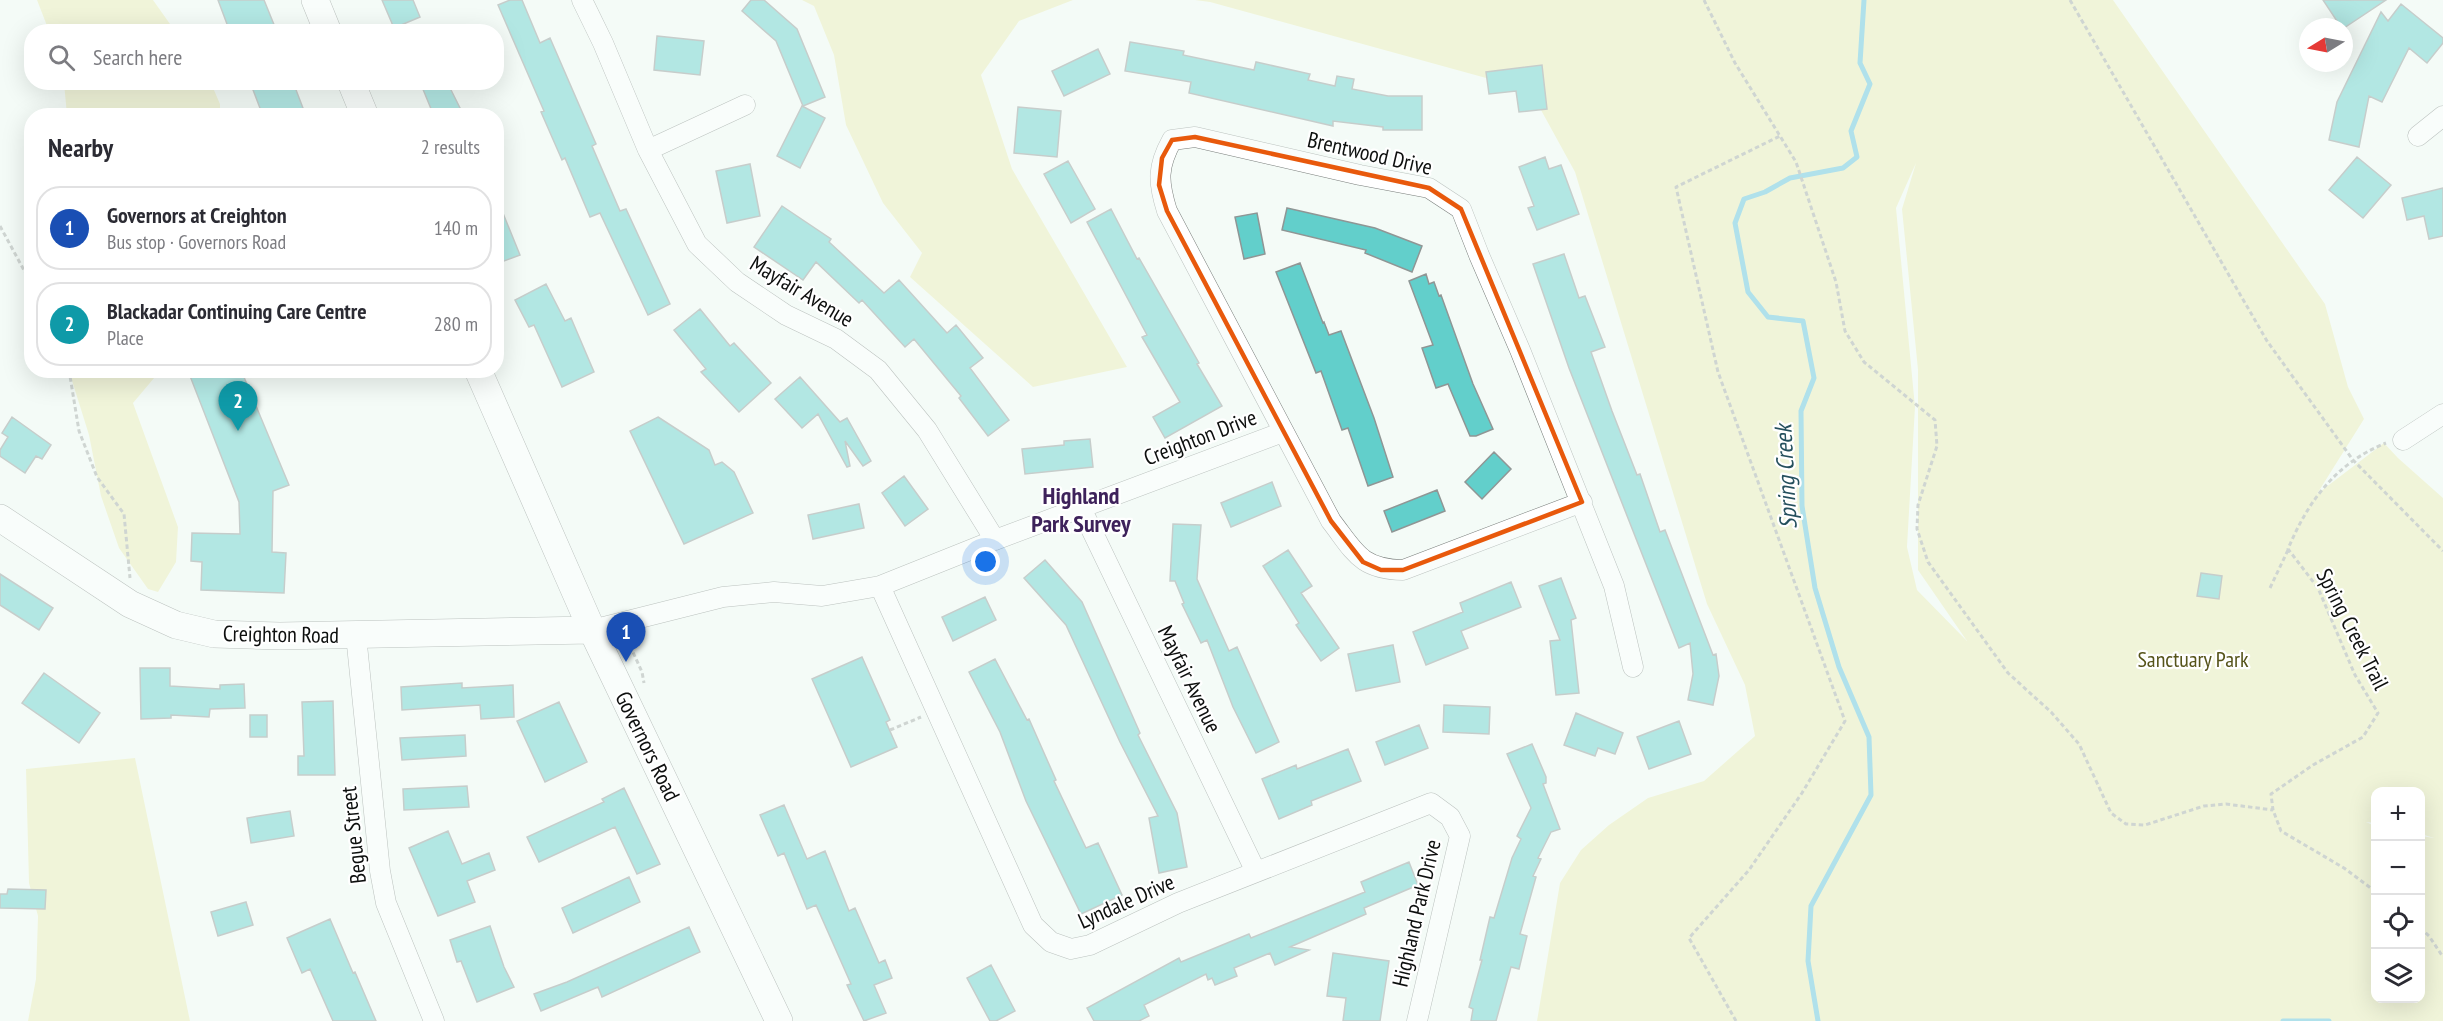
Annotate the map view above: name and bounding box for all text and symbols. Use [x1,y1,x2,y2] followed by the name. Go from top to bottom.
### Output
[2299,18,2353,72] north arrow
[24,24,504,90] search box
[45,41,78,74] icon: search
[93,43,182,71] text: Search here
[1305,125,1435,181] street label: Brentwood Drive
[48,131,113,164] text: Nearby
[421,134,480,160] text: 2 results
[107,201,287,229] text: Governors at Creighton
[65,215,74,241] text: 1
[434,215,478,241] text: 140 m
[107,229,286,255] text: Bus stop · Governors Road
[745,249,859,333] street label: Mayfair Avenue
[107,297,367,325] text: Blackadar Continuing Care Centre
[65,311,74,337] text: 2
[434,311,478,337] text: 280 m
[107,325,144,351] text: Place
[218,382,258,431] pin: 2
[1140,403,1260,471] street label: Creighton Drive
[1767,421,1804,530] water label: Spring Creek
[1031,480,1131,539] district label: Highland Park Survey
[971,547,1000,576] your location
[2311,564,2396,695] street label: Spring Creek Trail
[606,612,646,662] pin: 1
[223,619,339,649] street label: Creighton Road
[1152,621,1228,737] street label: Mayfair Avenue
[2137,645,2249,673] park label: Sanctuary Park
[609,687,687,805] street label: Governors Road
[334,785,372,885] street label: Begue Street
[2371,787,2425,1003] map controls
[2371,787,2425,841] button: +
[1385,837,1447,989] street label: Highland Park Drive
[2371,841,2425,895] button: −
[1073,867,1179,935] street label: Lyndale Drive
[2371,895,2425,949] button: locate
[2371,949,2425,1003] button: layers

